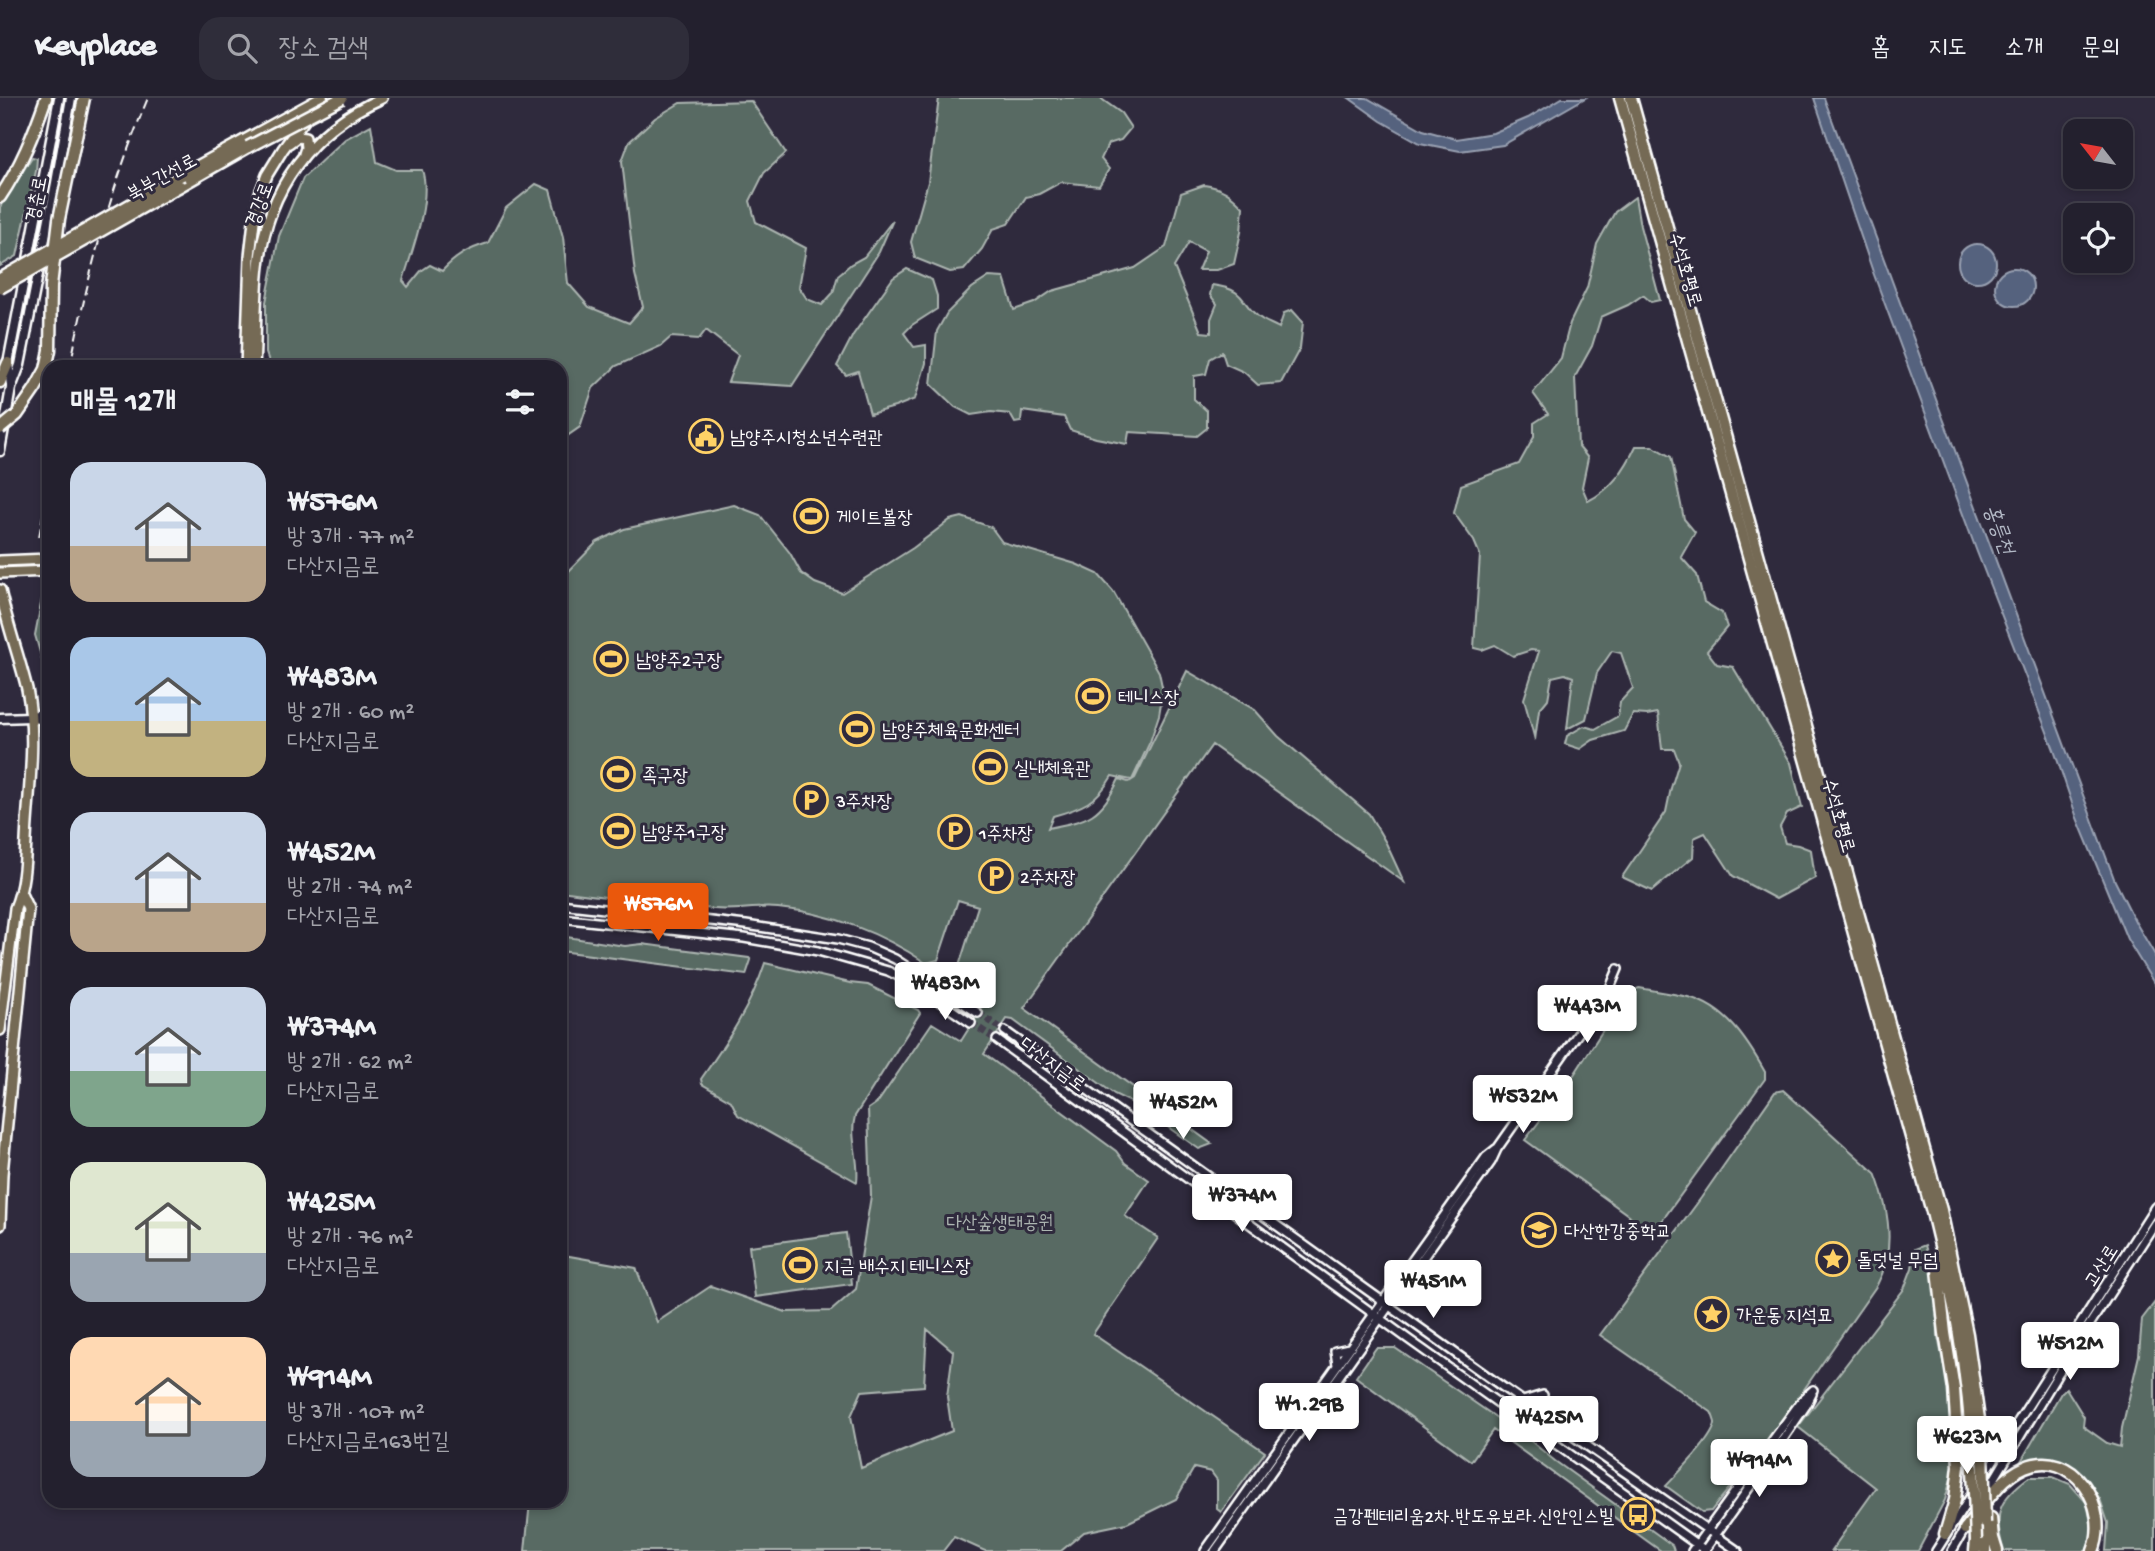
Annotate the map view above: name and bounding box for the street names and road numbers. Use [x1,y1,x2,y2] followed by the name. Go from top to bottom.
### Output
[124,150,202,208] street label: 북부간선로
[23,175,54,224] street label: 경춘로
[242,180,280,231] street label: 경강로
[1662,230,1705,310] street label: 수석호평로
[1815,776,1858,856] street label: 수석호평로
[1014,1034,1089,1098] street label: 다산지금로
[2081,1241,2125,1292] street label: 고산로

